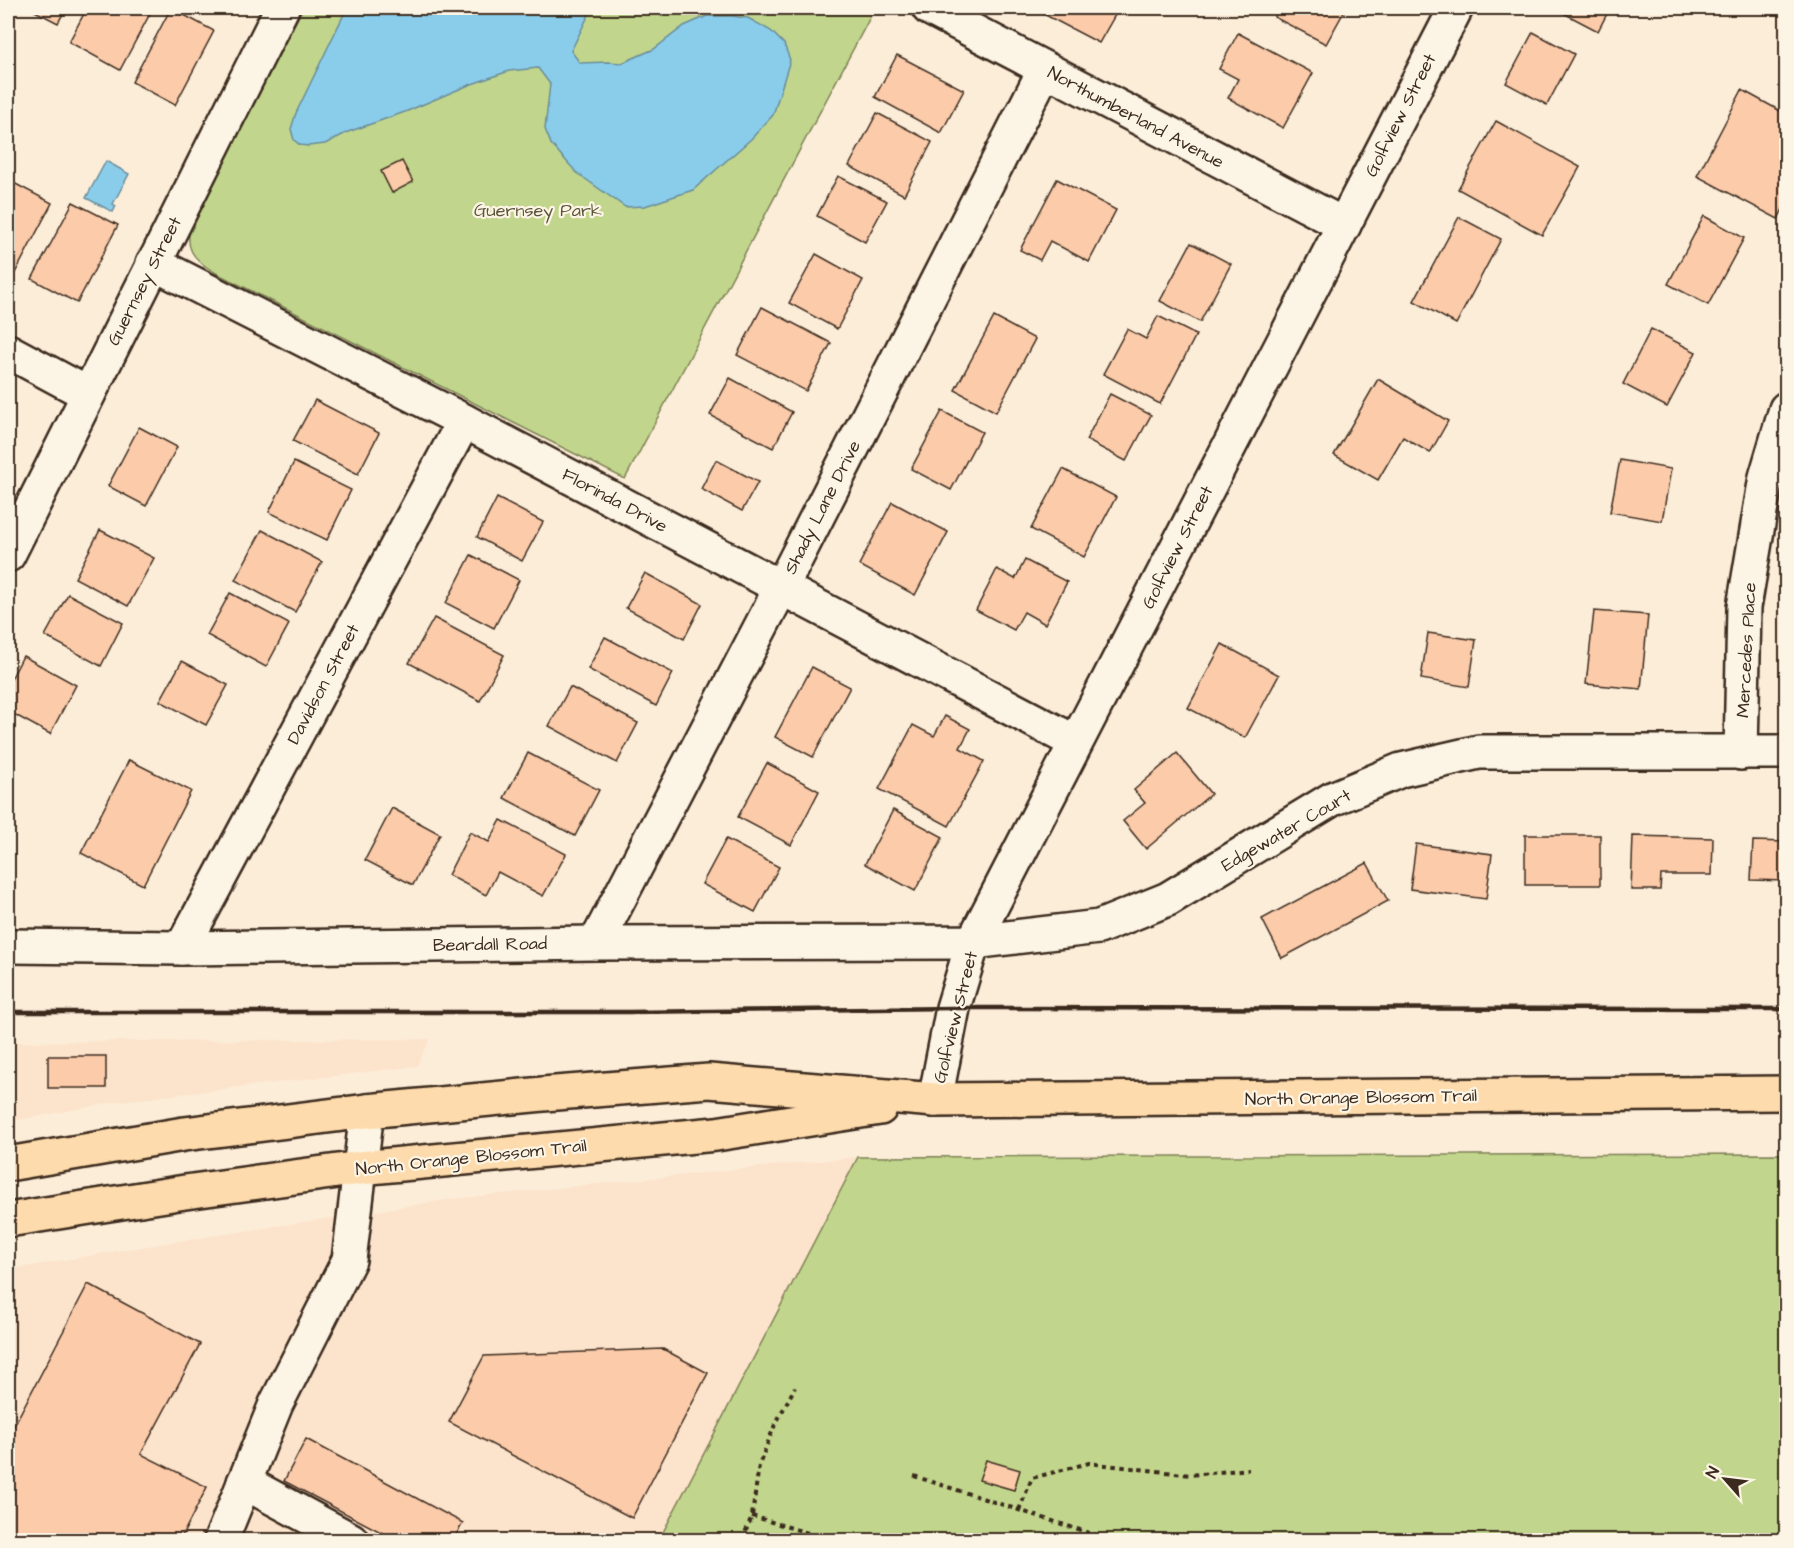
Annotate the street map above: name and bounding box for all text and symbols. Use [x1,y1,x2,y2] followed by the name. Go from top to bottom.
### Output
[1359,49,1443,181] street label: Golfview Street
[1043,60,1229,175] street label: Northumberland Avenue
[474,198,602,224] park label: Guernsey Park
[101,212,189,350] street label: Guernsey Street
[778,436,868,579] street label: Shady Lane Drive
[558,462,672,539] street label: Florinda Drive
[1136,481,1220,613] street label: Golfview Street
[1730,581,1763,718] street label: Mercedes Place
[281,619,366,749] street label: Davidson Street
[1217,783,1357,879] street label: Edgewater Court
[433,931,547,958] street label: Beardall Road
[927,948,984,1086] street label: Golfview Street
[1245,1083,1477,1113] street label: North Orange Blossom Trail
[354,1133,588,1183] street label: North Orange Blossom Trail
[1695,1449,1755,1509] north arrow
[1701,1463,1725,1482] text: N

